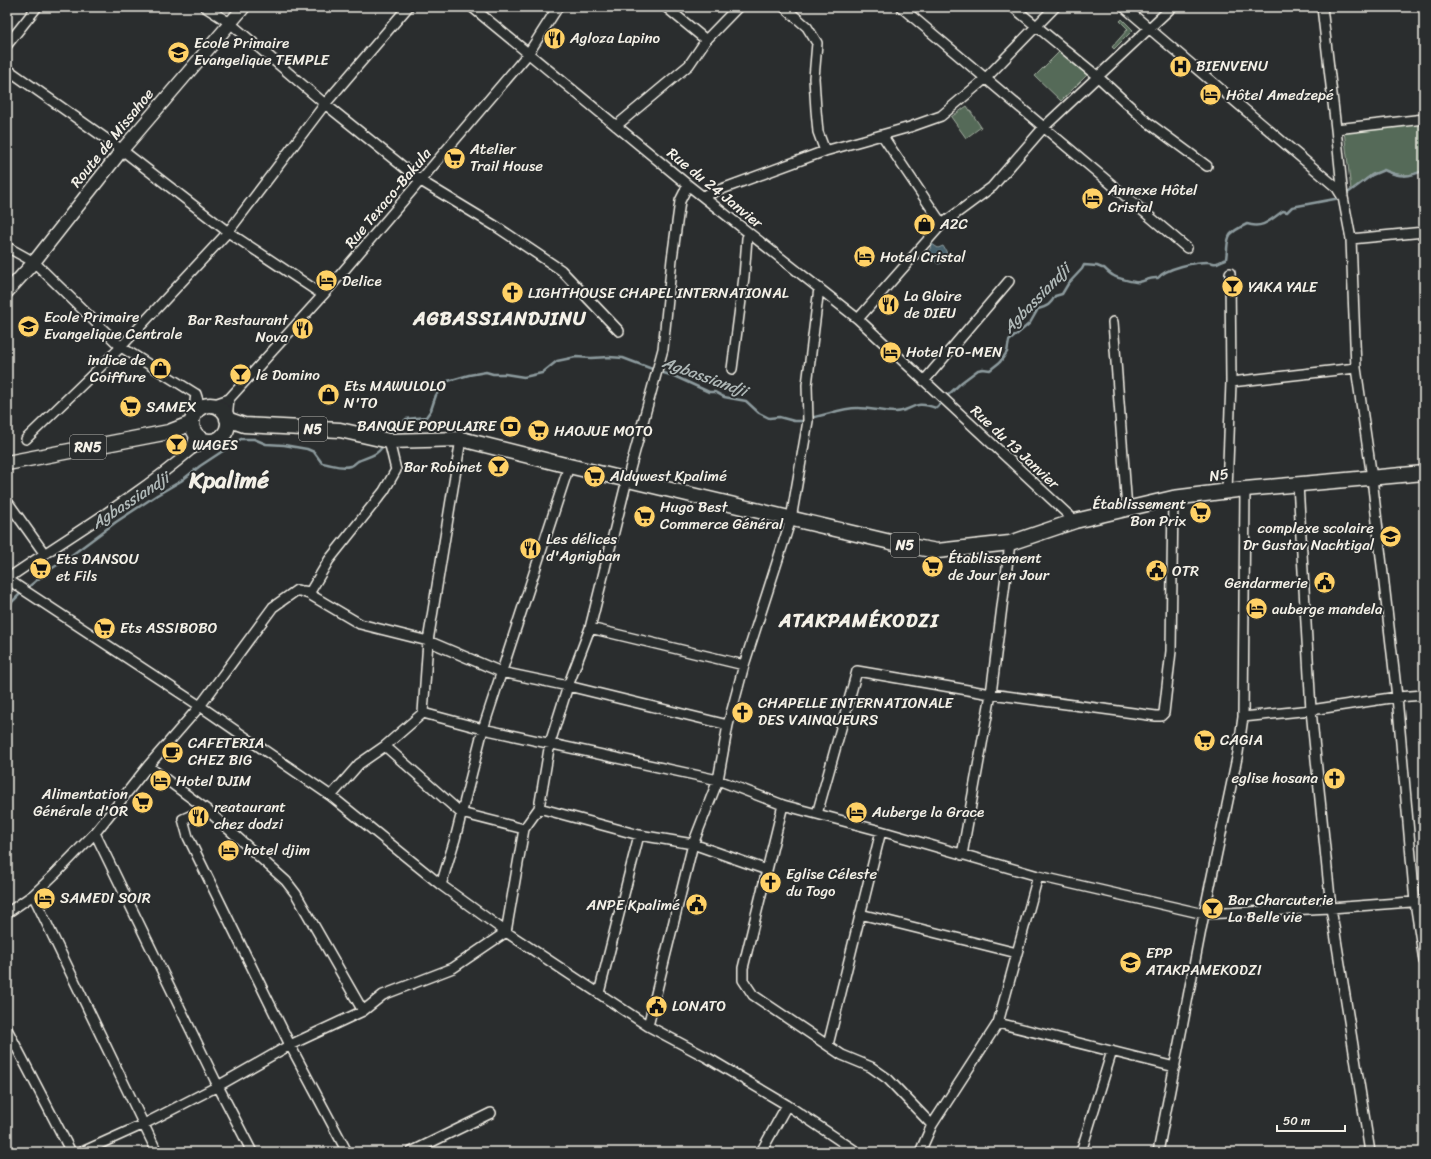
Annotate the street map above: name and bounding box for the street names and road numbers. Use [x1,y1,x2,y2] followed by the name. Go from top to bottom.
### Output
[63,82,161,194] street label: Route de Missahoe
[661,141,770,236] street label: Rue du 24 Janvier
[338,142,438,254] street label: Rue Texaco-Bakula
[964,399,1066,496] street label: Rue du 13 Janvier
[299,417,327,441] road number: N5
[70,435,106,459] road number: RN5
[1208,461,1230,489] street label: N5
[891,533,919,557] road number: N5

